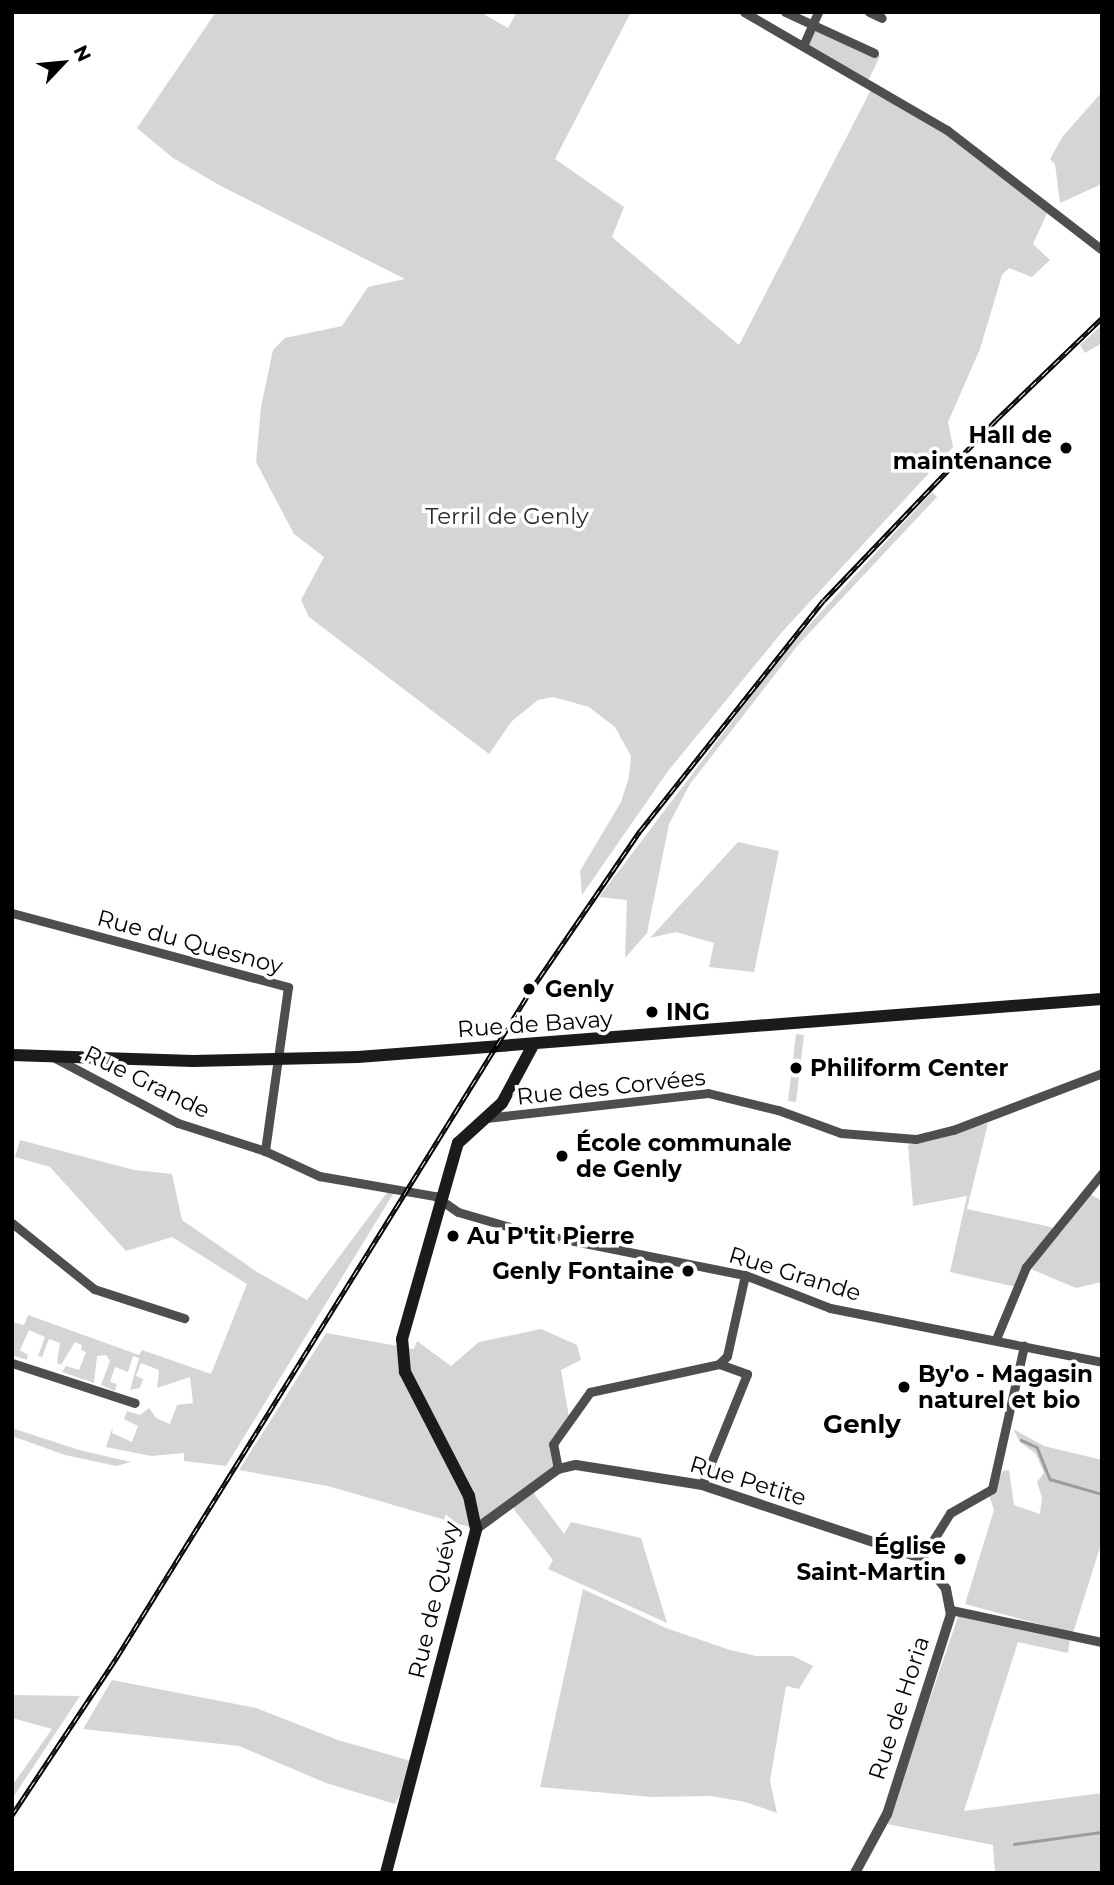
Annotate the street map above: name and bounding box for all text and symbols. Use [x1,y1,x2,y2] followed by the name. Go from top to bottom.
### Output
[28,28,98,98] north arrow
[69,42,96,66] text: N
[893,421,1052,475] place label: Hall de maintenance
[1058,440,1074,456] marker: Hall de maintenance
[425,502,589,530] park label: Terril de Genly
[94,904,286,980] street label: Rue du Quesnoy
[545,975,614,1003] place label: Genly
[519,979,539,999] marker: Genly
[666,998,710,1026] place label: ING
[644,1004,660,1020] marker: ING
[456,1005,614,1043] street label: Rue de Bavay
[80,1040,214,1124] street label: Rue Grande
[810,1054,1008,1082] place label: Philiform Center
[788,1060,804,1076] marker: Philiform Center
[515,1063,707,1111] street label: Rue des Corvées
[576,1129,792,1183] place label: École communale de Genly
[554,1148,570,1164] marker: École communale de Genly
[467,1222,635,1250] place label: Au P'tit Pierre
[445,1228,461,1244] marker: Au P'tit Pierre
[726,1241,864,1307] street label: Rue Grande
[492,1257,674,1285] place label: Genly Fontaine
[680,1263,696,1279] marker: Genly Fontaine
[918,1360,1093,1414] place label: By'o - Magasin naturel et bio
[896,1379,912,1395] marker: By'o - Magasin naturel et bio
[823,1409,901,1441] district label: Genly
[686,1450,810,1512] street label: Rue Petite
[402,1519,466,1681] street label: Rue de Quévy
[796,1532,946,1586] place label: Église Saint-Martin
[952,1551,968,1567] marker: Église Saint-Martin
[863,1633,935,1783] street label: Rue de Horia

